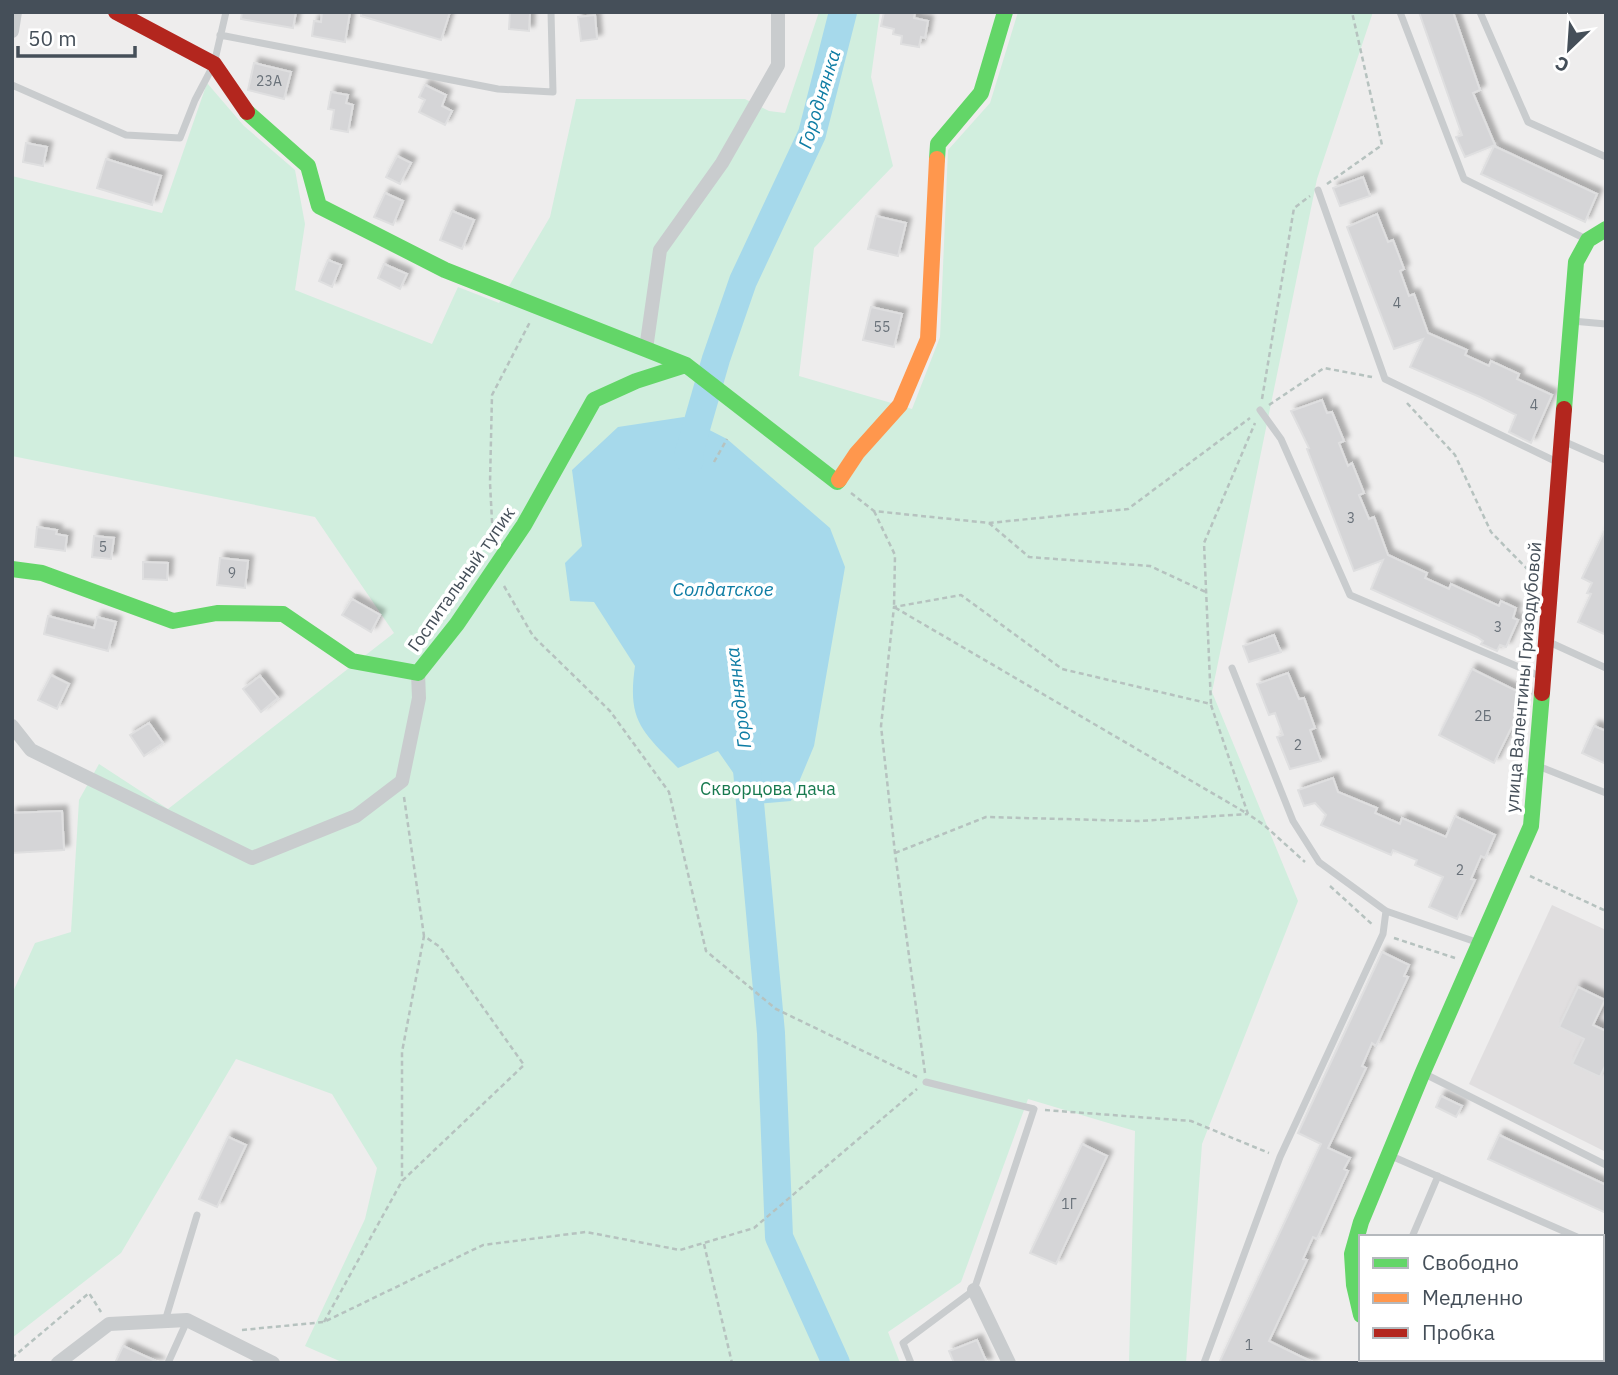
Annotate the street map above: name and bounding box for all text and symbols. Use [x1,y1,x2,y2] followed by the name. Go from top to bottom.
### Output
[18,14,135,58] scale bar
[1534,14,1604,84] north arrow
[28,24,77,52] text: 50 m
[793,47,845,151] water label: Городнянка
[1551,51,1572,78] text: С
[256,72,282,90] house number: 23А
[1393,294,1401,312] house number: 4
[874,318,890,336] house number: 55
[1530,396,1538,414] house number: 4
[402,502,520,656] street label: Госпитальный тупик
[1347,509,1355,527] house number: 3
[99,538,107,556] house number: 5
[1500,541,1546,813] street label: улица Валентины Гризодубовой
[228,564,236,582] house number: 9
[672,577,774,601] water label: Солдатское
[1494,618,1502,636] house number: 3
[720,646,756,750] water label: Городнянка
[1474,707,1492,725] house number: 2Б
[1294,736,1302,754] house number: 2
[700,777,836,800] park label: Скворцова дача
[1456,861,1464,879] house number: 2
[1061,1195,1077,1213] house number: 1Г
[1359,1235,1604,1361] legend
[1422,1248,1519,1276] text: Свободно
[1422,1283,1523,1311] text: Медленно
[1422,1318,1495,1346] text: Пробка
[1245,1336,1253,1354] house number: 1

